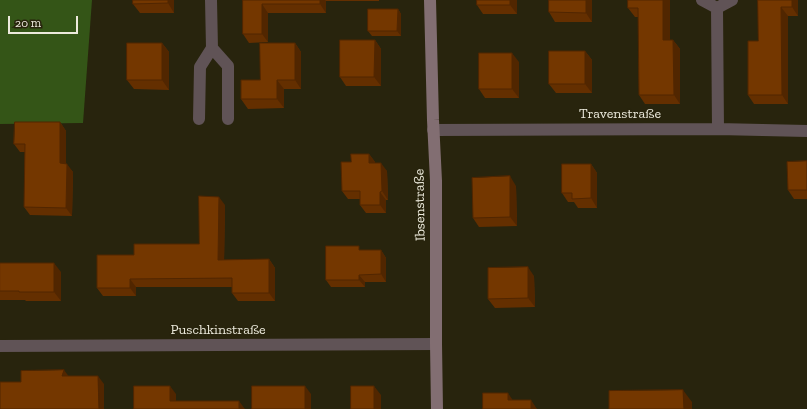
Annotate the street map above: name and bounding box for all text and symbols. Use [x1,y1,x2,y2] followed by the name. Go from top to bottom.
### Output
[10,8,80,34] scale bar
[15,16,41,30] text: 20 m
[579,106,661,122] street label: Travenstraße
[411,169,429,241] street label: Ibsenstraße
[170,322,266,338] street label: Puschkinstraße

